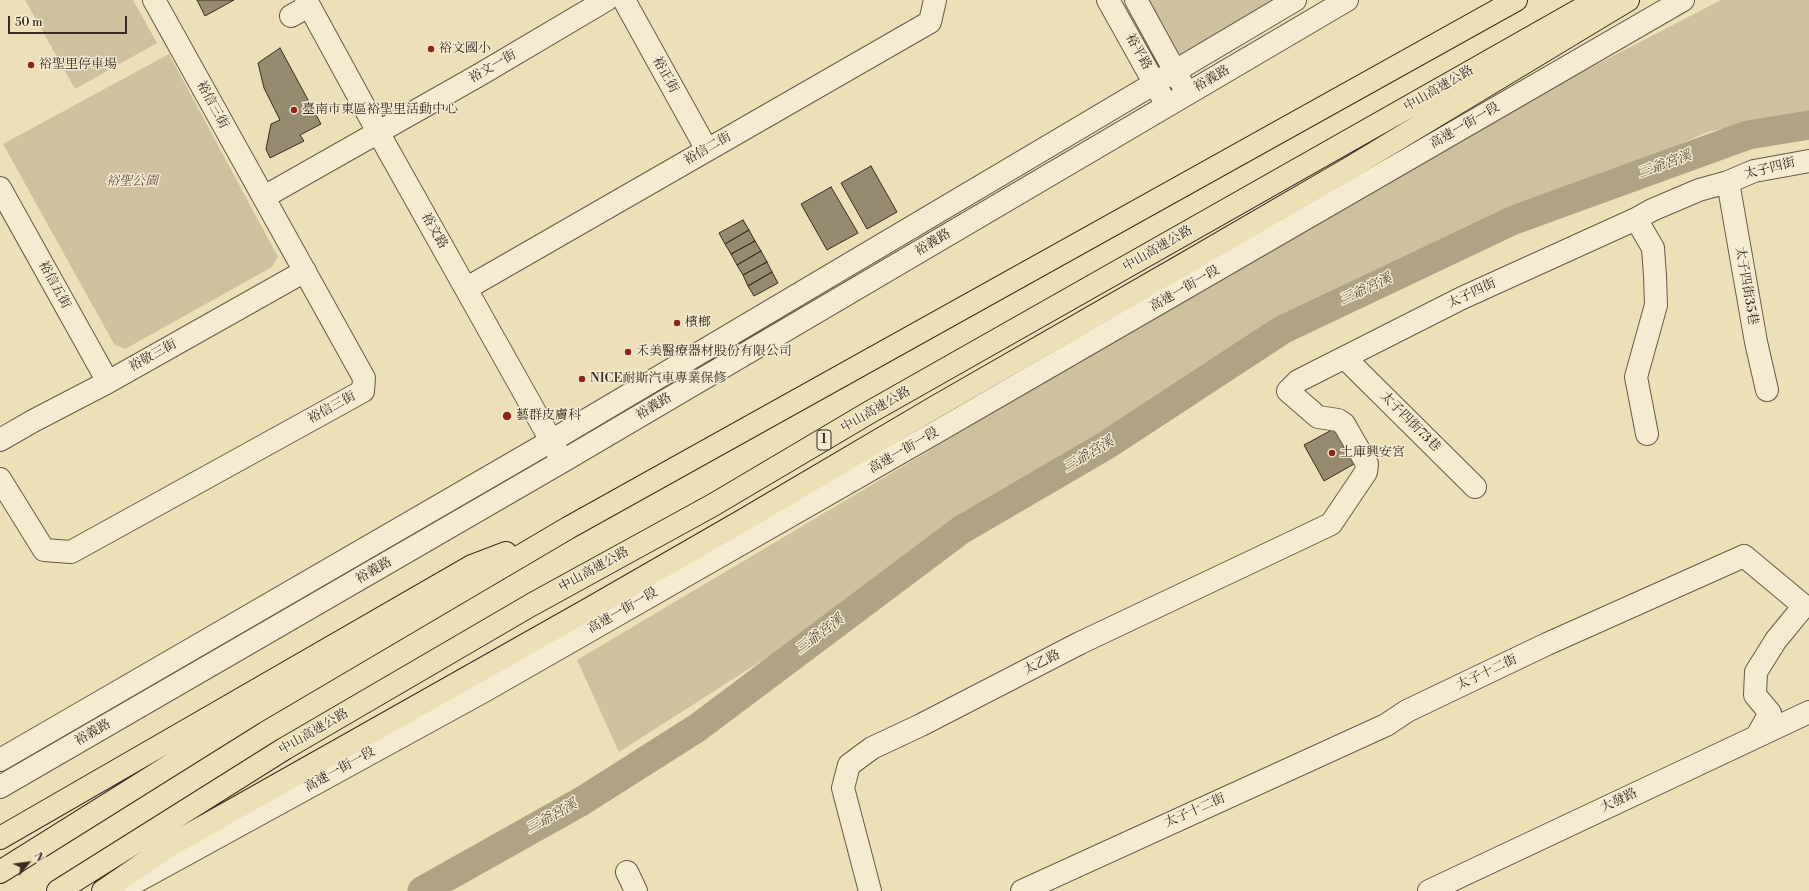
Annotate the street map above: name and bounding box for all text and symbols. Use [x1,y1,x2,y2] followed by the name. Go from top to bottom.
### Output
[10,8,129,34] scale bar
[15,15,43,30] text: 50 m
[1122,31,1154,73] street label: 裕平路
[439,41,491,57] place label: 裕文國小
[426,44,436,54] marker: 裕文國小
[467,47,519,87] street label: 裕文一街
[649,54,681,96] street label: 裕正街
[39,57,117,73] place label: 裕聖里停車場
[26,60,36,70] marker: 裕聖里停車場
[1191,62,1233,96] street label: 裕義路
[1401,63,1477,115] street label: 中山高速公路
[193,78,231,132] street label: 裕信三街
[1427,100,1503,152] street label: 高速一街一段
[302,102,458,118] place label: 臺南市東區裕聖里活動中心
[289,105,299,115] marker: 臺南市東區裕聖里活動中心
[682,129,734,169] street label: 裕信二街
[1636,148,1694,182] water label: 三爺宮溪
[1743,155,1797,183] street label: 太子四街
[106,174,158,190] park label: 裕聖公園
[417,210,451,252] street label: 裕文路
[1120,223,1196,275] street label: 中山高速公路
[912,226,954,260] street label: 裕義路
[1731,246,1761,326] street label: 太子四街35巷
[35,258,73,312] street label: 裕信五街
[1147,263,1223,315] street label: 高速一街一段
[1337,271,1395,309] water label: 三爺宮溪
[1445,276,1499,312] street label: 太子四街
[685,315,711,331] place label: 檳榔
[672,318,682,328] marker: 檳榔
[126,337,180,375] street label: 裕敬三街
[636,344,792,360] place label: 禾美醫療器材股份有限公司
[623,347,633,357] marker: 禾美醫療器材股份有限公司
[590,371,727,387] place label: NICE耐斯汽車專業保修
[577,374,587,384] marker: NICE耐斯汽車專業保修
[838,384,914,436] street label: 中山高速公路
[305,389,359,427] street label: 裕信三街
[1377,389,1443,455] street label: 太子四街73巷
[633,390,675,424] street label: 裕義路
[516,408,581,424] place label: 藝群皮膚科
[501,410,513,422] marker: 藝群皮膚科
[866,425,942,477] street label: 高速一街一段
[817,430,831,450] road number: 1
[1061,433,1117,477] water label: 三爺宮溪
[1340,445,1405,461] place label: 土庫興安宮
[1327,448,1337,458] marker: 土庫興安宮
[556,544,632,596] street label: 中山高速公路
[353,554,395,588] street label: 裕義路
[585,585,661,637] street label: 高速一街一段
[793,611,847,659] water label: 三爺宮溪
[1021,647,1063,679] street label: 太乙路
[1454,652,1520,694] street label: 太子十二街
[276,706,352,758] street label: 中山高速公路
[72,716,114,750] street label: 裕義路
[302,744,378,796] street label: 高速一街一段
[1598,786,1640,816] street label: 大發路
[1162,791,1228,831] street label: 太子十二街
[523,796,581,838] water label: 三爺宮溪
[8,843,48,883] north arrow
[30,850,47,864] text: N

